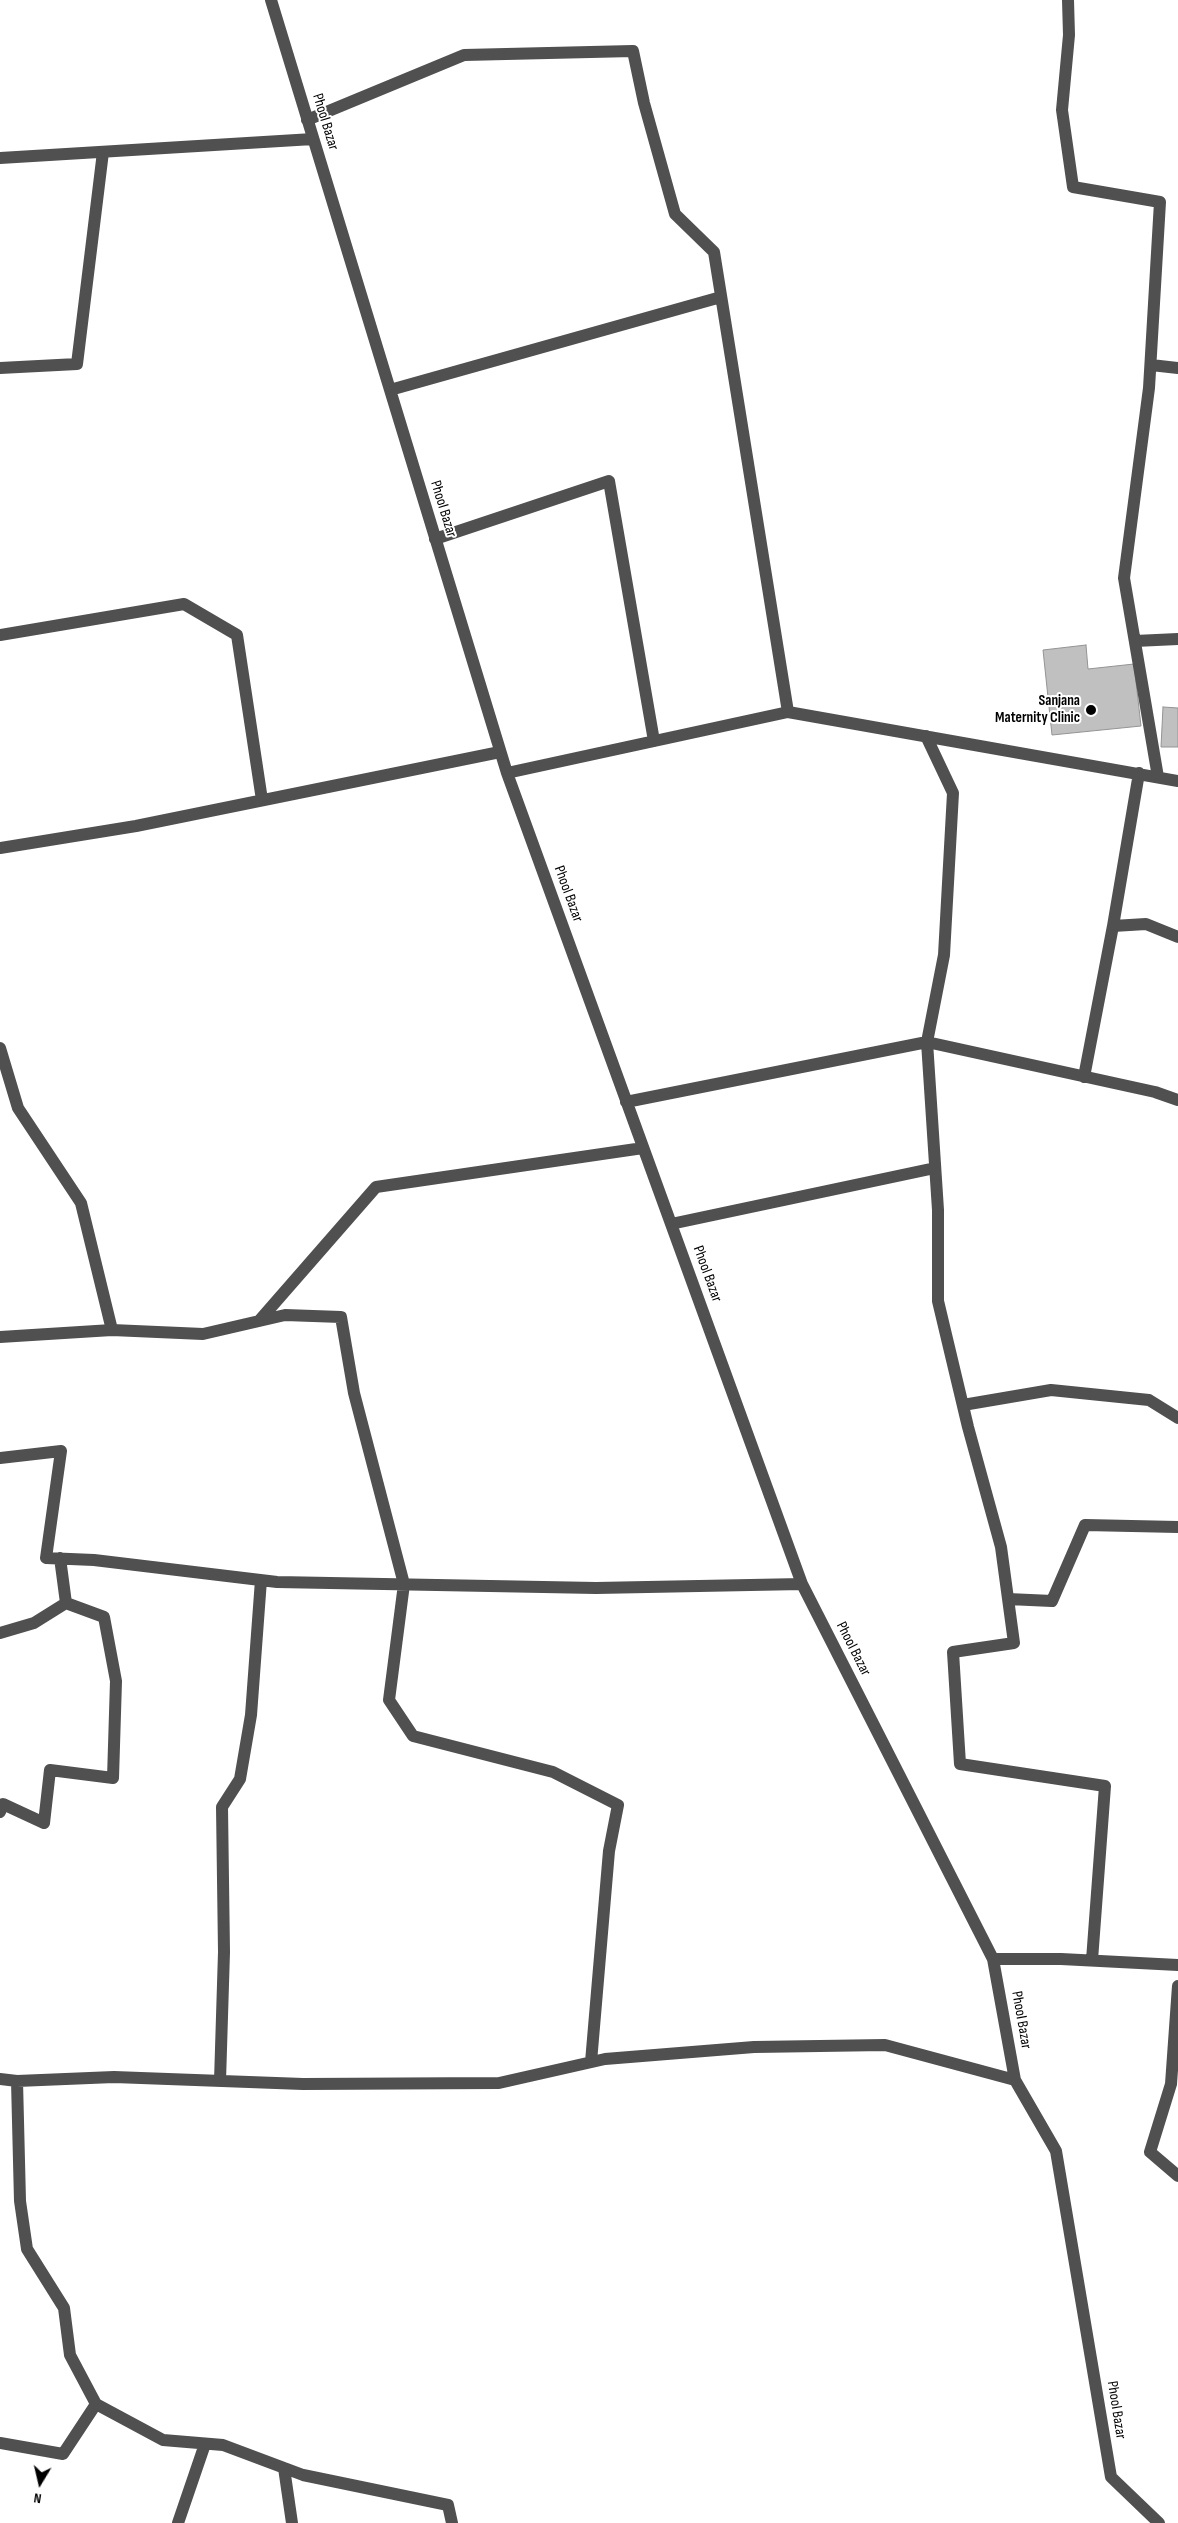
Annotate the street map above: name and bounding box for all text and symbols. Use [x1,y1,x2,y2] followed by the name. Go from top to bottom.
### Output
[308,91,342,153] street label: Phool Bazar
[426,478,460,540] street label: Phool Bazar
[995,692,1080,727] place label: Sanjana Maternity Clinic
[1084,703,1098,717] marker: Sanjana Maternity Clinic
[550,864,586,924] street label: Phool Bazar
[689,1244,725,1304] street label: Phool Bazar
[832,1619,874,1679] street label: Phool Bazar
[1007,1990,1035,2050] street label: Phool Bazar
[1103,2380,1129,2440] street label: Phool Bazar
[15,2458,65,2508] north arrow
[33,2489,43,2507] text: N

